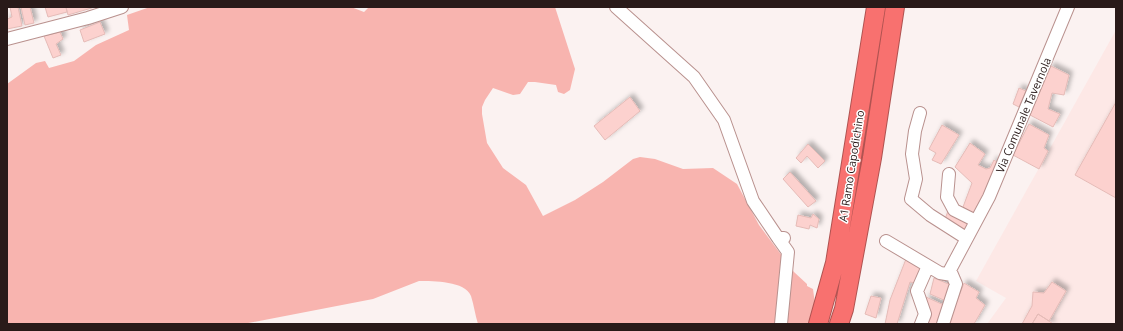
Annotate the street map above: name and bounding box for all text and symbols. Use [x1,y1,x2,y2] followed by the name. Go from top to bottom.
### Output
[992,55,1054,175] street label: Via Comunale Tavernola
[835,109,867,223] street label: A1 Ramo Capodichino

